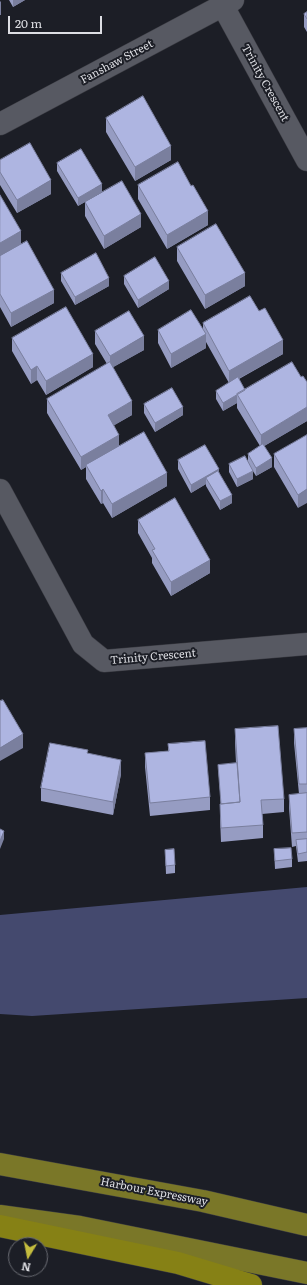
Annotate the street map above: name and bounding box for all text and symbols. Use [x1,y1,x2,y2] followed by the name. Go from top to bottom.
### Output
[10,8,104,34] scale bar
[15,14,42,32] text: 20 m
[78,37,156,87] street label: Fanshaw Street
[238,42,292,124] street label: Trinity Crescent
[110,647,196,667] street label: Trinity Crescent
[99,1175,209,1209] street label: Harbour Expressway
[8,1237,48,1277] north arrow
[20,1259,32,1277] text: N

